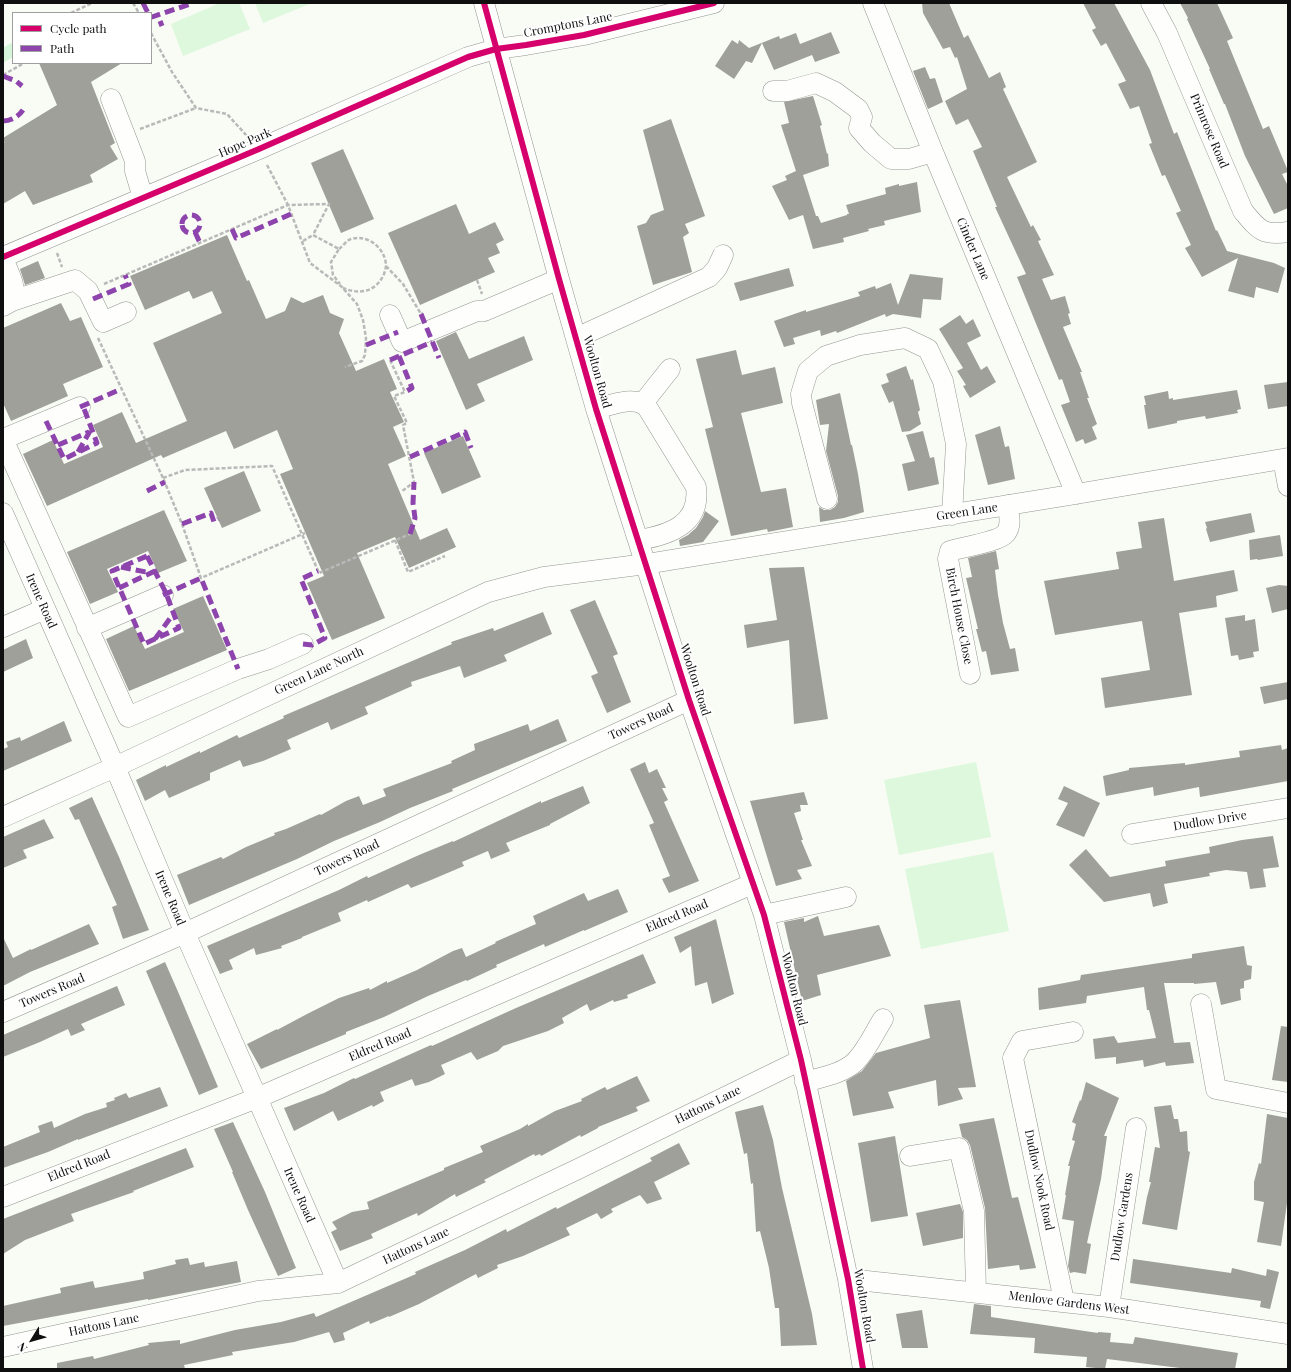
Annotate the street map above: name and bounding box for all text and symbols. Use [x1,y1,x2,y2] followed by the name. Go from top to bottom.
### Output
[522,9,614,41] street label: Cromptons Lane
[12,12,152,64] legend
[50,20,107,36] text: Cycle path
[50,40,74,56] text: Path
[1187,91,1231,171] street label: Primrose Road
[216,125,274,161] street label: Hope Park
[953,216,993,282] street label: Cinder Lane
[580,334,614,410] street label: Woolton Road
[935,500,999,524] street label: Green Lane
[943,566,975,666] street label: Birch House Close
[22,571,60,631] street label: Irene Road
[677,642,713,718] street label: Woolton Road
[272,644,366,698] street label: Green Lane North
[606,701,676,743] street label: Towers Road
[1172,808,1248,834] street label: Dudlow Drive
[312,837,382,879] street label: Towers Road
[152,868,188,928] street label: Irene Road
[644,896,710,936] street label: Eldred Road
[778,951,810,1027] street label: Woolton Road
[17,971,87,1011] street label: Towers Road
[347,1025,413,1065] street label: Eldred Road
[673,1083,743,1127] street label: Hattons Lane
[1021,1128,1057,1232] street label: Dudlow Nook Road
[46,1147,112,1185] street label: Eldred Road
[280,1165,318,1225] street label: Irene Road
[1108,1172,1136,1262] street label: Dudlow Gardens
[381,1224,451,1268] street label: Hattons Lane
[850,1268,878,1344] street label: Woolton Road
[1008,1288,1130,1318] street label: Menlove Gardens West
[68,1311,140,1339] street label: Hattons Lane
[12,1320,52,1360] north arrow
[14,1340,30,1355] text: N

